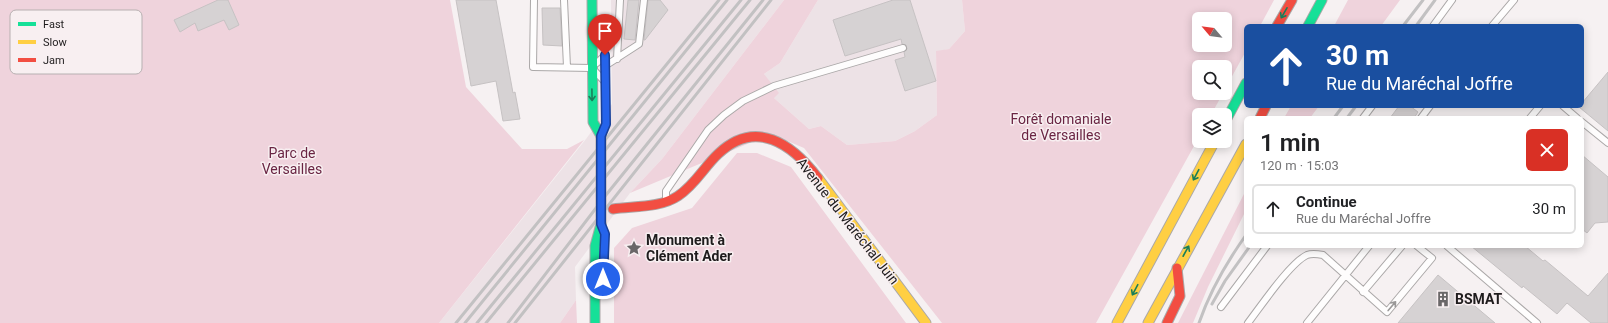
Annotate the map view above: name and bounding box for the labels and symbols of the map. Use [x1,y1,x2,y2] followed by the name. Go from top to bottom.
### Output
[1280,7,1288,19] one-way arrow
[10,10,142,74] legend
[1192,12,1232,52] north arrow
[588,14,622,55] pin
[43,18,65,31] text: Fast
[43,36,67,49] text: Slow
[43,54,65,67] text: Jam
[589,88,596,101] one-way arrow
[1010,111,1112,143] park label: Forêt domaniale de Versailles
[262,145,322,177] park label: Parc de Versailles
[794,154,902,288] street label: Avenue du Maréchal Juin
[1192,169,1199,181] one-way arrow
[646,232,732,264] place label: Monument à Clément Ader
[625,239,643,257] place icon: Monument à Clément Ader
[1183,246,1191,258] one-way arrow
[582,258,624,300] position arrow
[1131,284,1138,296] one-way arrow
[1434,290,1452,308] building icon: BSMAT
[1455,291,1503,307] place label: BSMAT
[1388,301,1397,312] one-way arrow

